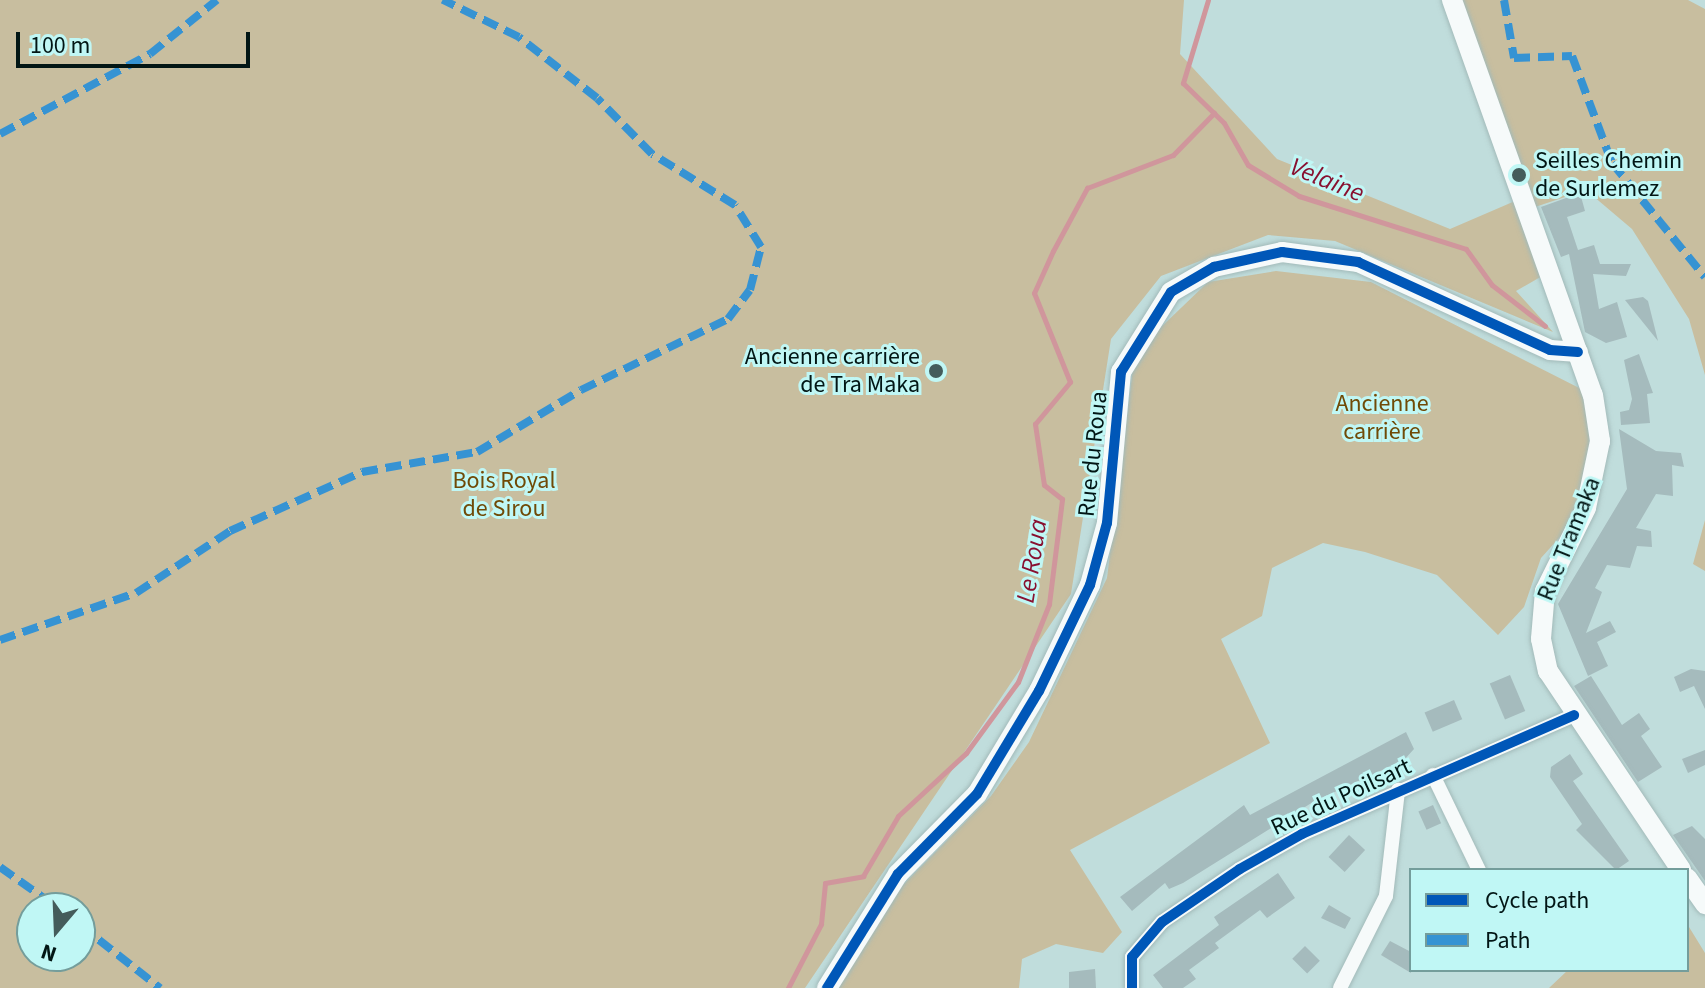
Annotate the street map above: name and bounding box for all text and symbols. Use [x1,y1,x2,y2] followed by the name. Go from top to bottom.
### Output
[20,16,254,66] scale bar
[30,28,90,63] text: 100 m
[1535,147,1682,203] place label: Seilles Chemin de Surlemez
[1285,151,1369,209] water label: Velaine
[1510,166,1528,184] marker: Seilles Chemin de Surlemez
[745,343,920,399] place label: Ancienne carrière de Tra Maka
[927,362,945,380] marker: Ancienne carrière de Tra Maka
[1072,390,1114,518] street label: Rue du Roua
[1335,390,1429,446] park label: Ancienne carrière
[452,467,556,523] park label: Bois Royal de Sirou
[1531,473,1607,605] street label: Rue Tramaka
[1010,517,1054,605] water label: Le Roua
[1266,752,1416,842] street label: Rue du Poilsart
[1409,868,1689,972] legend
[1485,883,1589,918] text: Cycle path
[16,892,96,972] north arrow
[1485,923,1531,958] text: Path
[37,935,61,970] text: N

